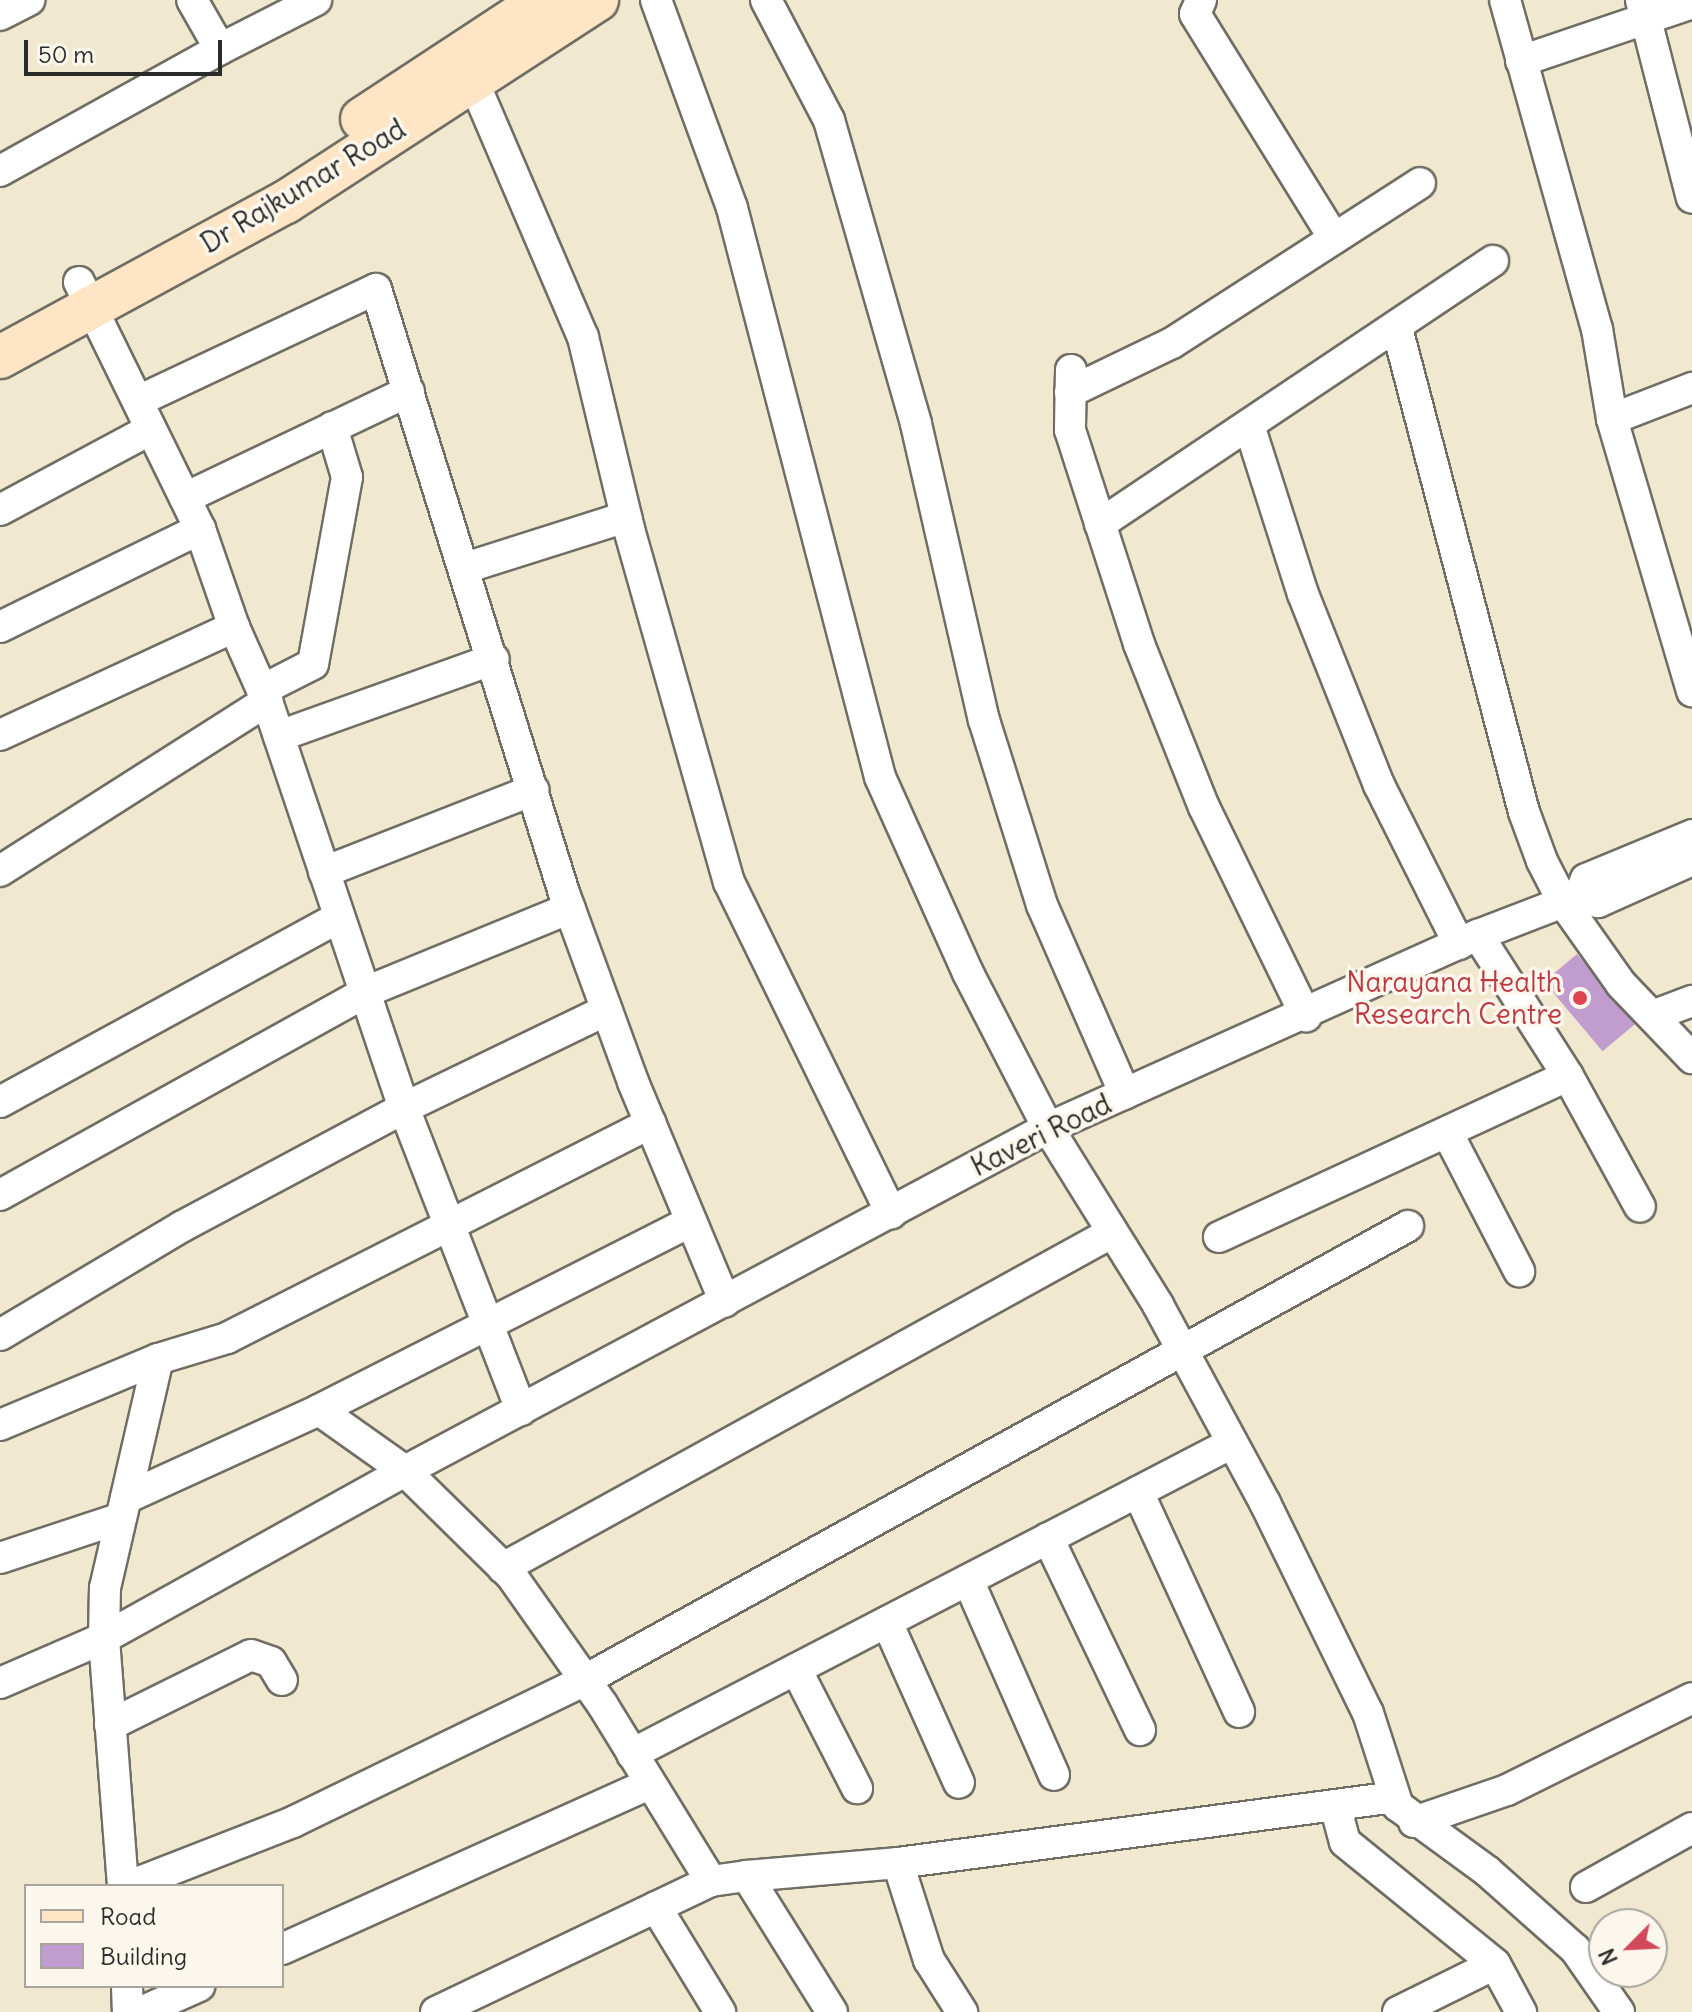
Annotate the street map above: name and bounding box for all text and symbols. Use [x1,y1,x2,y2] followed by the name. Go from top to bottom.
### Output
[28,24,226,74] scale bar
[38,39,94,69] text: 50 m
[195,112,411,260] street label: Dr Rajkumar Road
[1346,965,1562,1031] place label: Narayana Health Research Centre
[1569,987,1591,1009] marker: Narayana Health Research Centre
[965,1087,1117,1183] street label: Kaveri Road
[24,1884,284,1988] legend
[100,1901,156,1931] text: Road
[1588,1908,1668,1988] north arrow
[100,1941,187,1971] text: Building
[1592,1944,1624,1970] text: N

